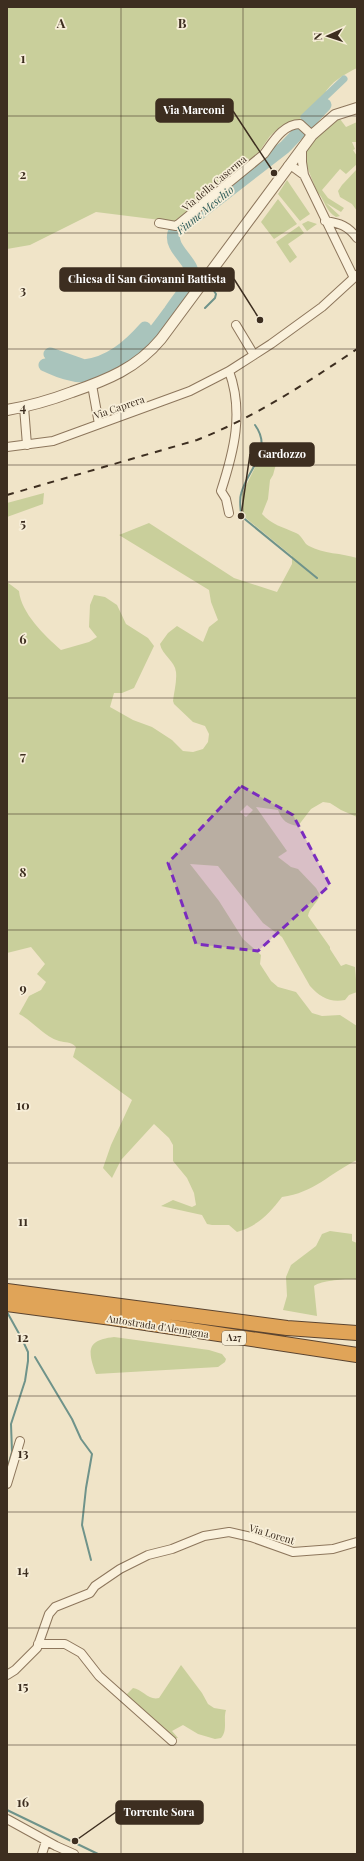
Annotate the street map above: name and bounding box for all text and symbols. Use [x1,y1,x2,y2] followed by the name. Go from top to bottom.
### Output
[56,14,66,31] text: A
[178,14,187,31] text: B
[308,16,348,56] north arrow
[310,32,325,41] text: N
[21,49,26,66] text: 1
[156,99,233,122] callout: Via Marconi
[162,102,225,117] text: Via Marconi
[178,152,249,215] street label: Via della Caserma
[20,165,27,182] text: 2
[172,182,236,238] water label: Fiume Meschio
[60,268,234,291] callout: Chiesa di San Giovanni Battista
[68,271,226,286] text: Chiesa di San Giovanni Battista
[20,281,26,298] text: 3
[91,392,146,423] street label: Via Caprera
[20,398,27,415] text: 4
[250,443,314,466] callout: Gardozzo
[258,446,306,461] text: Gardozzo
[20,514,26,531] text: 5
[19,630,27,647] text: 6
[20,747,26,764] text: 7
[19,863,27,880] text: 8
[19,979,27,996] text: 9
[16,1096,30,1113] text: 10
[18,1212,28,1229] text: 11
[105,1311,210,1341] street label: Autostrada d'Alemagna
[17,1328,29,1345] text: 12
[222,1331,246,1345] road number: A27
[17,1444,29,1461] text: 13
[247,1520,297,1548] street label: Via Lorent
[17,1561,29,1578] text: 14
[18,1677,28,1694] text: 15
[17,1793,29,1810] text: 16
[116,1801,203,1824] callout: Torrente Sora
[124,1804,195,1819] text: Torrente Sora

